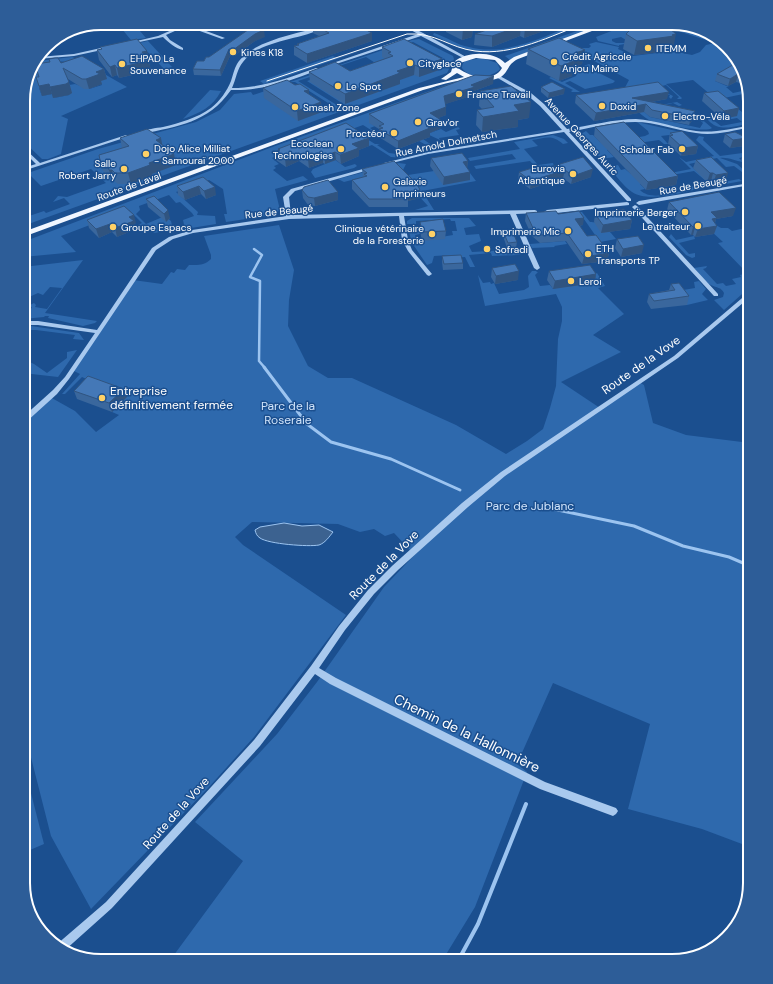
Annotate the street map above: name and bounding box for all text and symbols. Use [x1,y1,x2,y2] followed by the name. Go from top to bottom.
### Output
[656,42,686,55] place label: ITEMM
[643,43,653,53] marker: ITEMM
[241,46,283,59] place label: Kines K18
[228,47,238,57] marker: Kines K18
[562,50,632,75] place label: Crédit Agricole Anjou Maine
[130,52,187,77] place label: EHPAD La Souvenance
[418,57,462,70] place label: Cityglace
[549,57,559,67] marker: Crédit Agricole Anjou Maine
[405,58,415,68] marker: Cityglace
[117,59,127,69] marker: EHPAD La Souvenance
[346,80,381,93] place label: Le Spot
[333,81,343,91] marker: Le Spot
[467,88,530,101] place label: France Travail
[454,89,464,99] marker: France Travail
[542,95,621,178] street label: Avenue Georges Auric
[610,100,636,113] place label: Doxid
[303,101,360,114] place label: Smash Zone
[597,101,607,111] marker: Doxid
[290,102,300,112] marker: Smash Zone
[673,110,730,123] place label: Electro-Véla
[660,111,670,121] marker: Electro-Véla
[426,116,459,129] place label: Grav'or
[413,117,423,127] marker: Grav'or
[346,127,386,140] place label: Proctéor
[394,127,498,160] street label: Rue Arnold Dolmetsch
[389,128,399,138] marker: Proctéor
[273,137,333,162] place label: Ecoclean Technologies
[154,142,234,167] place label: Dojo Alice Milliat - Samouraï 2000
[620,143,674,156] place label: Scholar Fab
[336,144,346,154] marker: Ecoclean Technologies
[677,144,687,154] marker: Scholar Fab
[141,149,151,159] marker: Dojo Alice Milliat - Samouraï 2000
[59,157,116,182] place label: Salle Robert Jarry
[517,162,565,187] place label: Eurovia Atlantique
[119,164,129,174] marker: Salle Robert Jarry
[95,169,163,204] street label: Route de Laval
[568,169,578,179] marker: Eurovia Atlantique
[658,173,728,198] street label: Rue de Beaugé
[393,175,446,200] place label: Galaxie Imprimeurs
[380,182,390,192] marker: Galaxie Imprimeurs
[244,201,314,222] street label: Rue de Beaugé
[594,206,677,219] place label: Imprimerie Berger
[680,207,690,217] marker: Imprimerie Berger
[642,220,690,233] place label: Le traiteur
[121,221,191,234] place label: Groupe Espacs
[693,221,703,231] marker: Le traiteur
[108,222,118,232] marker: Groupe Espacs
[335,222,424,247] place label: Clinique vétérinaire de la Foresterie
[491,225,560,238] place label: Imprimerie Mic
[563,226,573,236] marker: Imprimerie Mic
[427,229,437,239] marker: Clinique vétérinaire de la Foresterie
[596,242,660,267] place label: ETH Transports TP
[495,243,528,256] place label: Sofradi
[482,244,492,254] marker: Sofradi
[583,249,593,259] marker: ETH Transports TP
[579,275,602,288] place label: Leroi
[566,276,576,286] marker: Leroi
[599,332,683,398] street label: Route de la Vove
[110,383,233,413] place label: Entreprise définitivement fermée
[97,393,107,403] marker: Entreprise définitivement fermée
[261,398,315,428] park label: Parc de la Roseraie
[486,498,574,514] park label: Parc de Jublanc
[346,527,422,603] street label: Route de la Vove
[391,690,543,776] street label: Chemin de la Hallonnière
[139,773,213,853] street label: Route de la Vove

